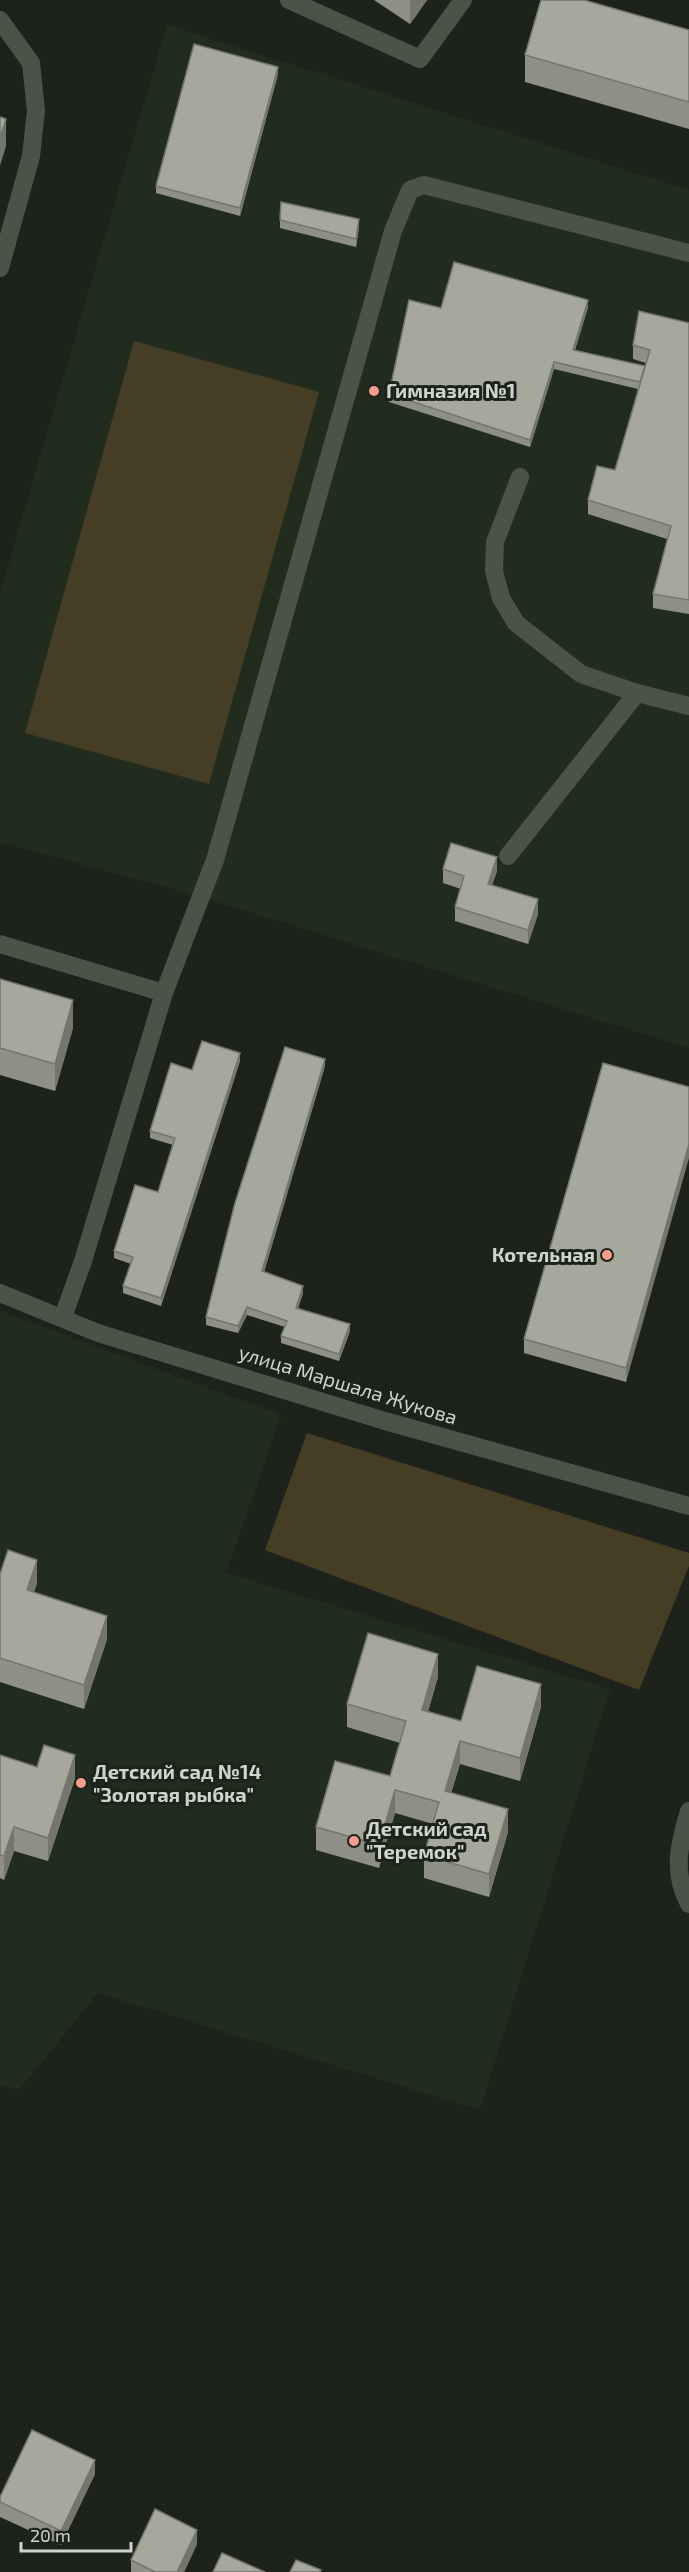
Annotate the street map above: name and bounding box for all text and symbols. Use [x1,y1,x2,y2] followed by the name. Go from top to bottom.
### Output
[386,378,516,402] place label: Гимназия №1
[367,384,381,398] marker: Гимназия №1
[492,1242,595,1266] place label: Котельная
[600,1248,614,1262] marker: Котельная
[236,1339,460,1430] street label: улица Маршала Жукова
[93,1759,262,1806] place label: Детский сад №14 "Золотая рыбка"
[74,1776,88,1790] marker: Детский сад №14 "Золотая рыбка"
[366,1816,487,1863] place label: Детский сад "Теремок"
[347,1834,361,1848] marker: Детский сад "Теремок"
[21,2515,130,2553] scale bar
[30,2524,71,2546] text: 20 m

